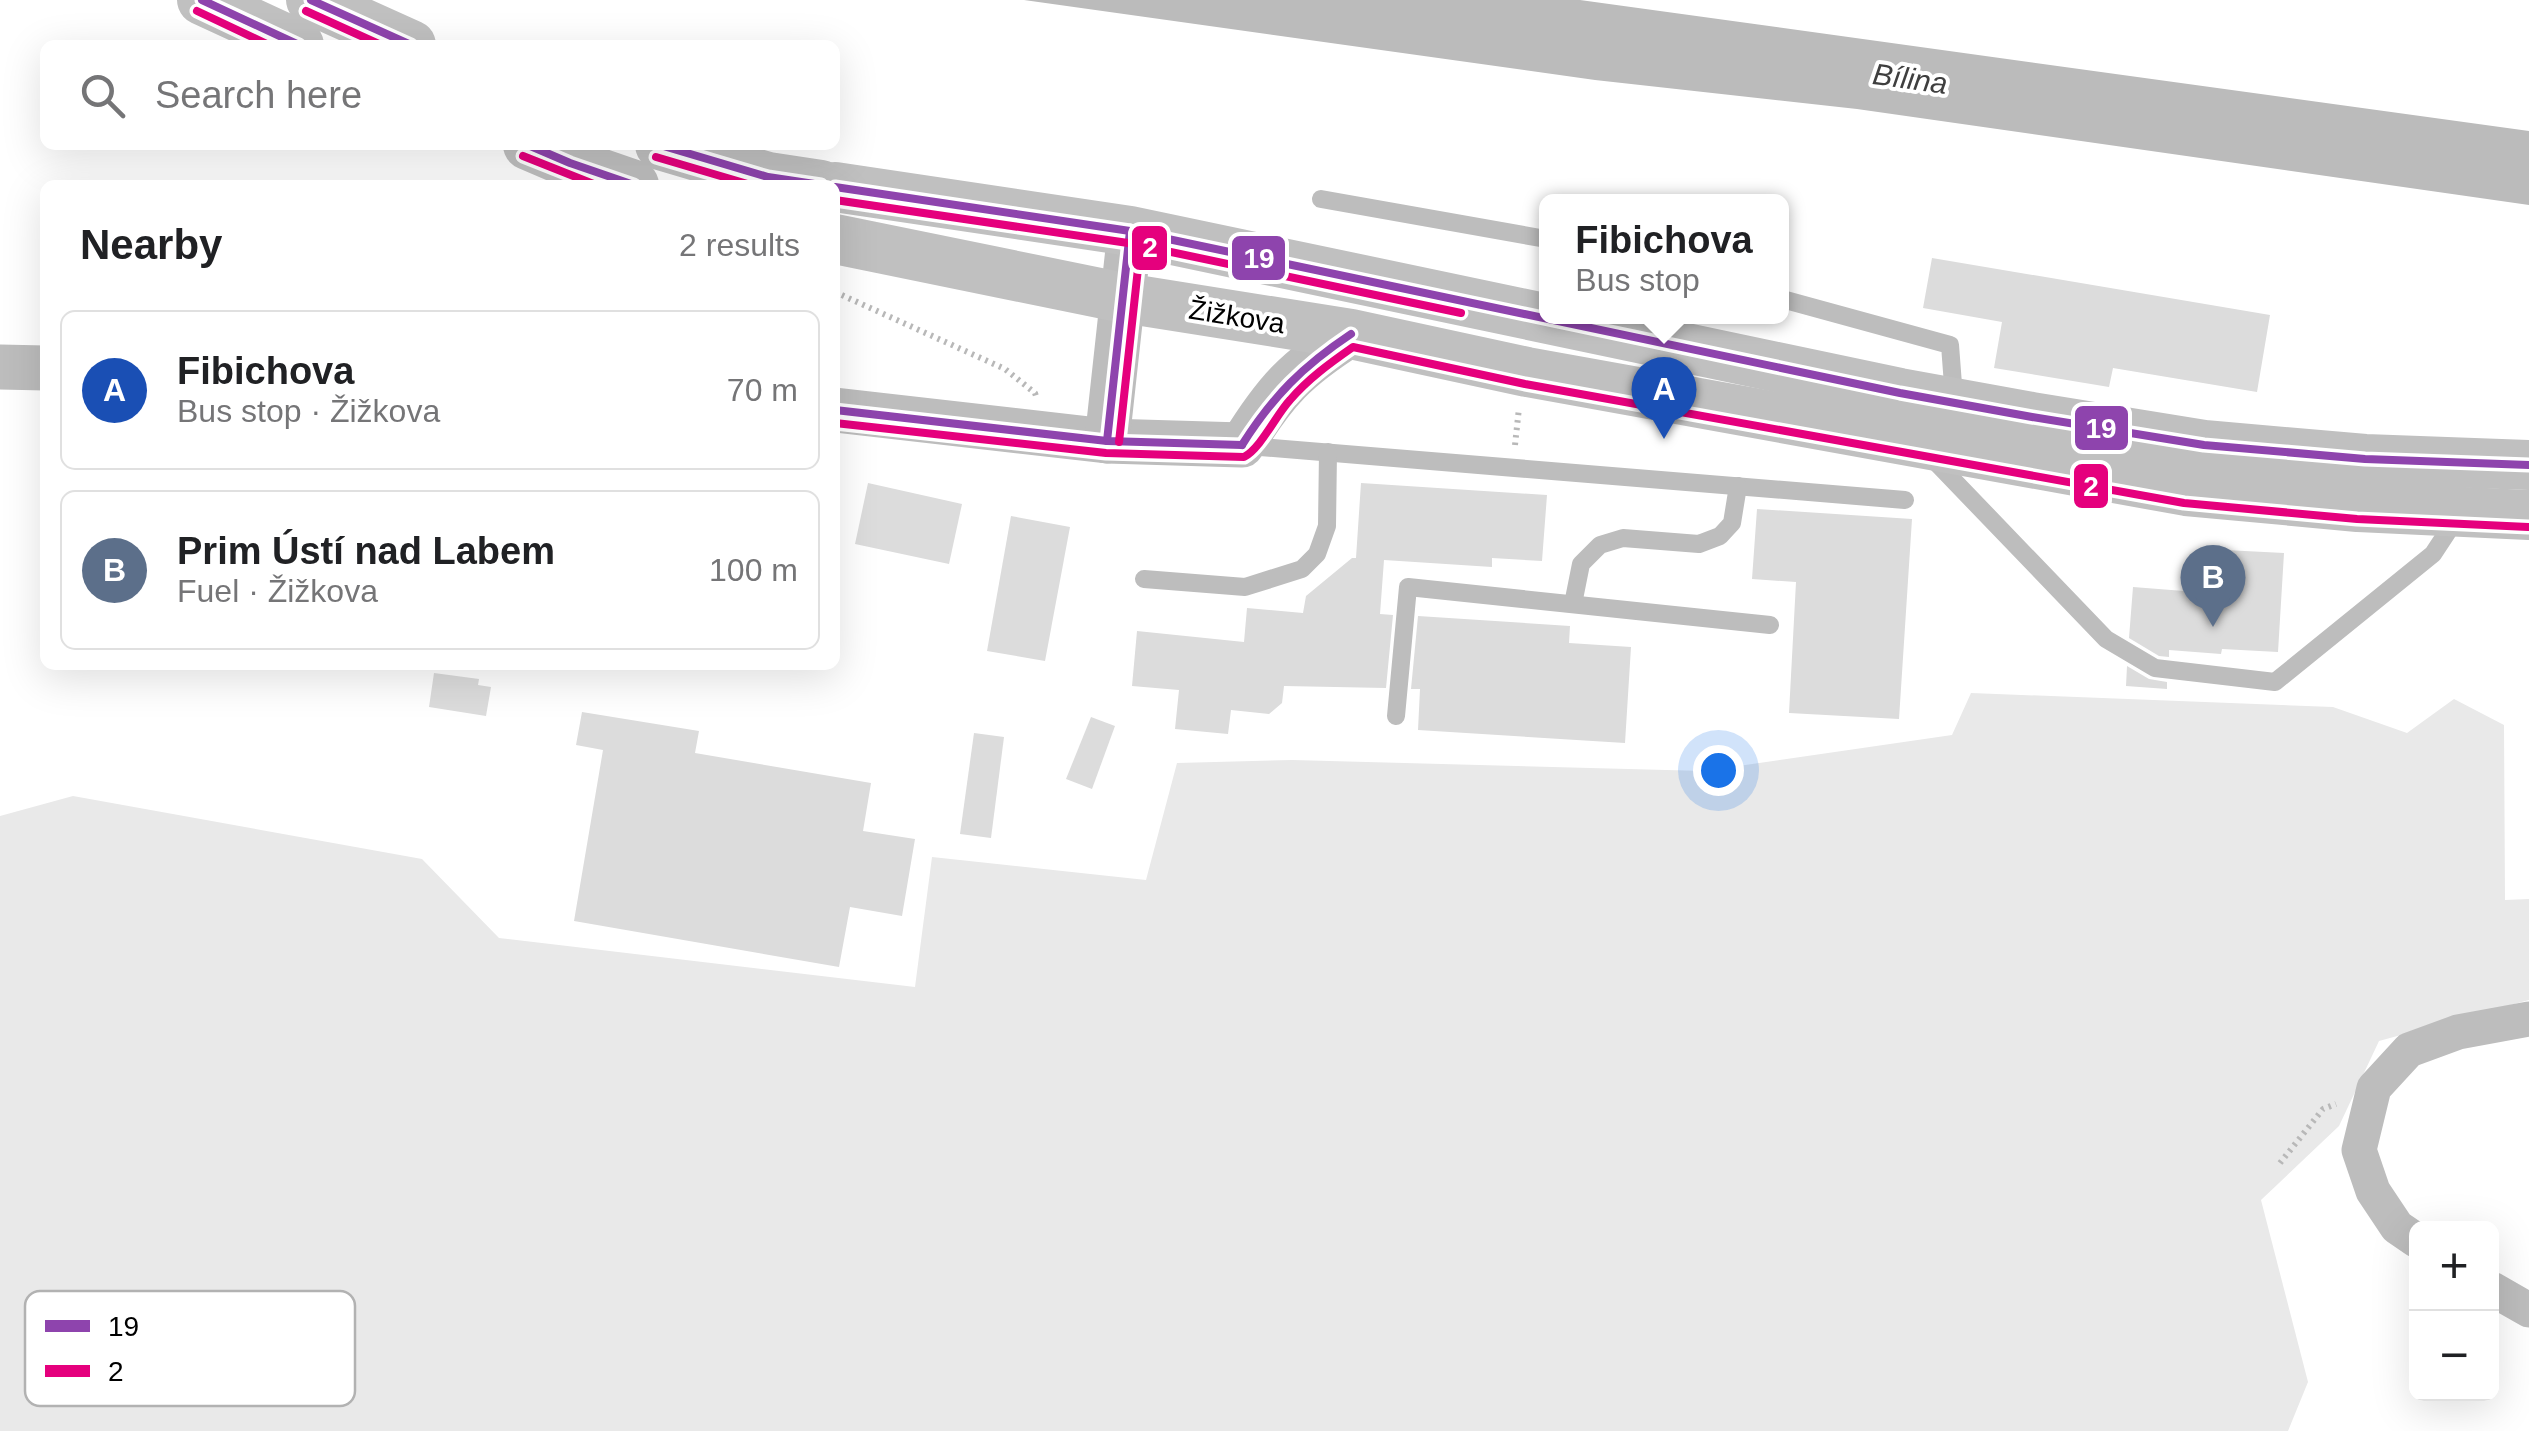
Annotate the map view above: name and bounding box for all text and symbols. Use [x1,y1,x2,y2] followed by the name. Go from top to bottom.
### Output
[40,40,840,150] search box
[1871,57,1950,100] water label: Bílina
[75,68,130,123] icon: search
[155,74,362,116] text: Search here
[1539,194,1789,324] popup
[1575,219,1753,261] text: Fibichova
[80,221,222,268] text: Nearby
[1130,224,1169,272] line badge: 2
[679,227,800,263] text: 2 results
[1142,232,1158,263] text: 2
[1230,234,1287,282] line badge: 19
[1243,243,1275,274] text: 19
[1575,262,1700,298] text: Bus stop
[1187,294,1287,339] street label: Žižkova
[177,350,354,392] text: Fibichova
[1632,356,1696,439] pin: A
[103,372,126,408] text: A
[727,372,798,408] text: 70 m
[177,393,440,429] text: Bus stop · Žižkova
[2073,404,2130,452] line badge: 19
[2085,413,2117,444] text: 19
[2072,462,2110,510] line badge: 2
[2083,471,2099,502] text: 2
[177,530,555,572] text: Prim Ústí nad Labem
[2180,544,2246,627] pin: B
[103,552,126,588] text: B
[709,552,798,588] text: 100 m
[177,573,378,609] text: Fuel · Žižkova
[1693,745,1744,796] your location
[2409,1221,2499,1401] map controls
[2409,1221,2499,1311] button: +
[25,1291,355,1406] legend
[108,1311,139,1342] text: 19
[2409,1311,2499,1401] button: −
[108,1356,124,1387] text: 2

